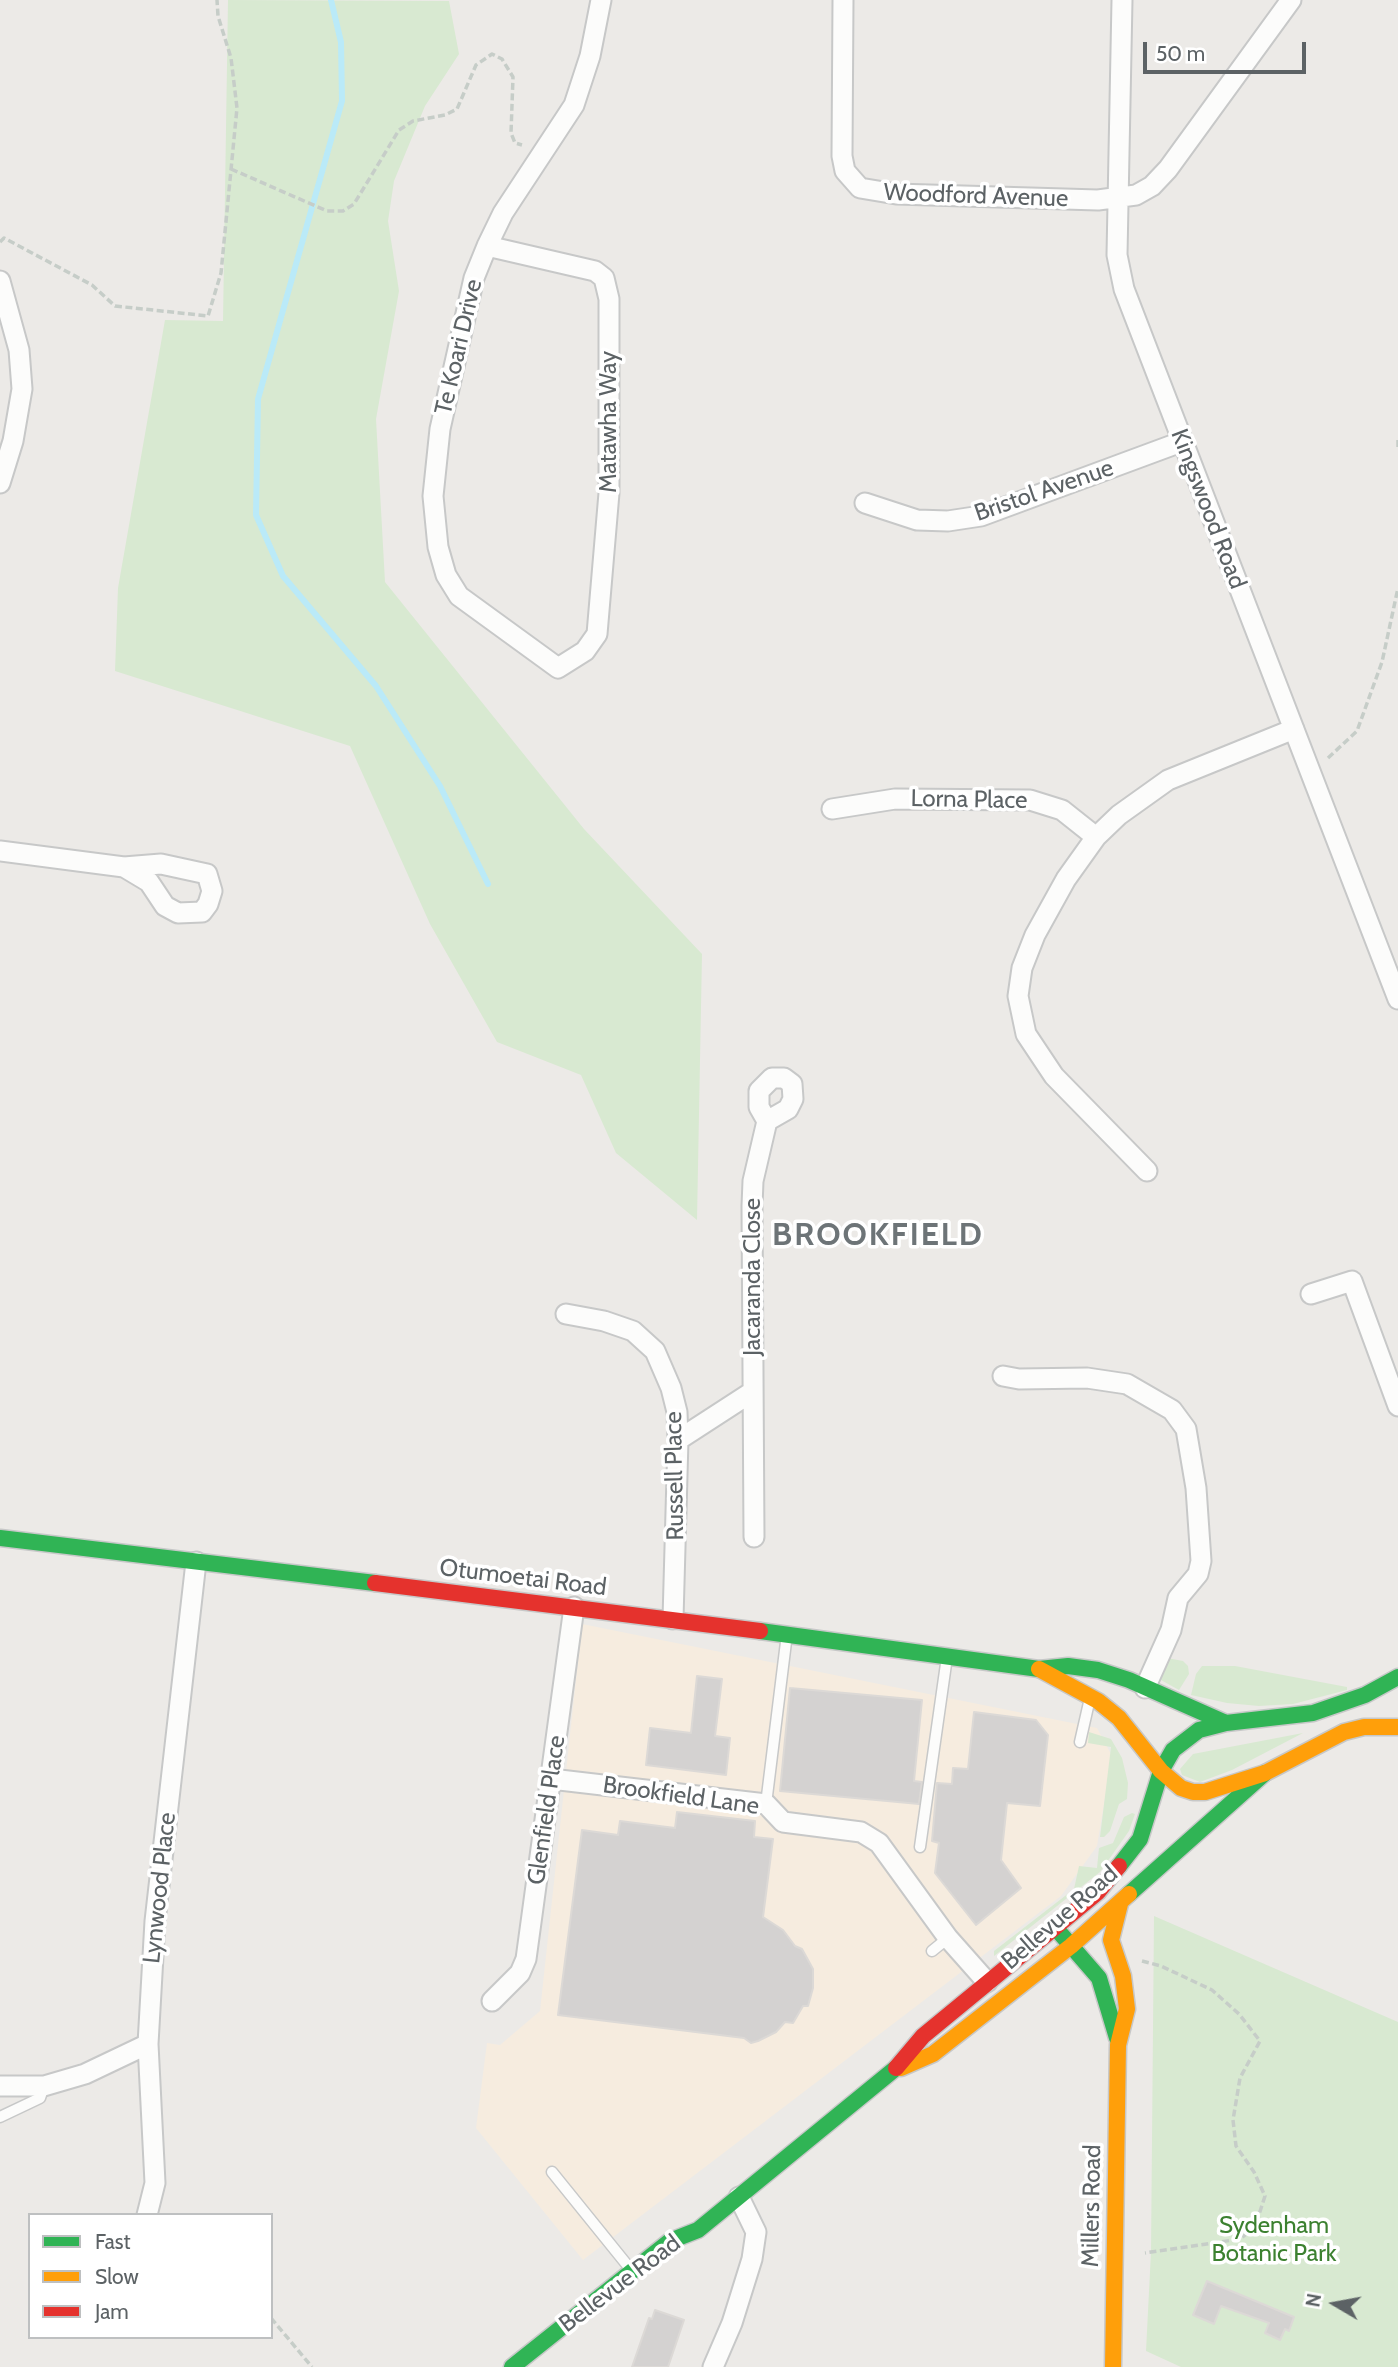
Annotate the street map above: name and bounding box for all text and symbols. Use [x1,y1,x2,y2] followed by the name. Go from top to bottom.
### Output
[1146,28,1309,72] scale bar
[1156,41,1205,66] text: 50 m
[883,178,1069,214] street label: Woodford Avenue
[429,277,489,417] street label: Te Koari Drive
[595,351,623,493] street label: Matawha Way
[1164,425,1252,593] street label: Kingswood Road
[971,454,1117,528] street label: Bristol Avenue
[910,785,1028,815] street label: Lorna Place
[739,1198,767,1356] street label: Jacaranda Close
[773,1217,983,1255] district label: BROOKFIELD
[659,1411,691,1541] street label: Russell Place
[438,1553,608,1603] street label: Otumoetai Road
[522,1733,572,1887] street label: Glenfield Place
[601,1771,761,1821] street label: Brookfield Lane
[138,1811,182,1965] street label: Lynwood Place
[996,1860,1124,1976] street label: Bellevue Road
[1077,2144,1107,2268] street label: Millers Road
[1211,2212,1337,2268] park label: Sydenham Botanic Park
[28,2213,273,2339] legend
[95,2229,131,2254] text: Fast
[554,2229,686,2339] street label: Bellevue Road
[95,2264,139,2289] text: Slow
[1300,2269,1370,2339] north arrow
[1301,2292,1326,2309] text: N
[95,2299,129,2324] text: Jam

